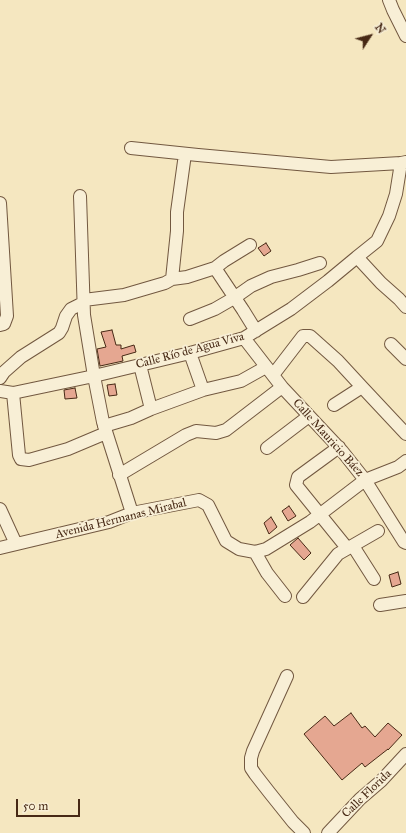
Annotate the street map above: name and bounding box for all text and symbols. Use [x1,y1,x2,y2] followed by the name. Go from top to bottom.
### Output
[350,16,390,56] north arrow
[372,21,388,36] text: N
[134,330,246,372] street label: Calle Río de Agua Viva
[289,396,367,480] street label: Calle Mauricio Báez
[54,496,188,542] street label: Avenida Hermanas Mirabal
[339,767,395,821] street label: Calle Florida
[18,791,82,817] scale bar
[23,799,48,813] text: 50 m

